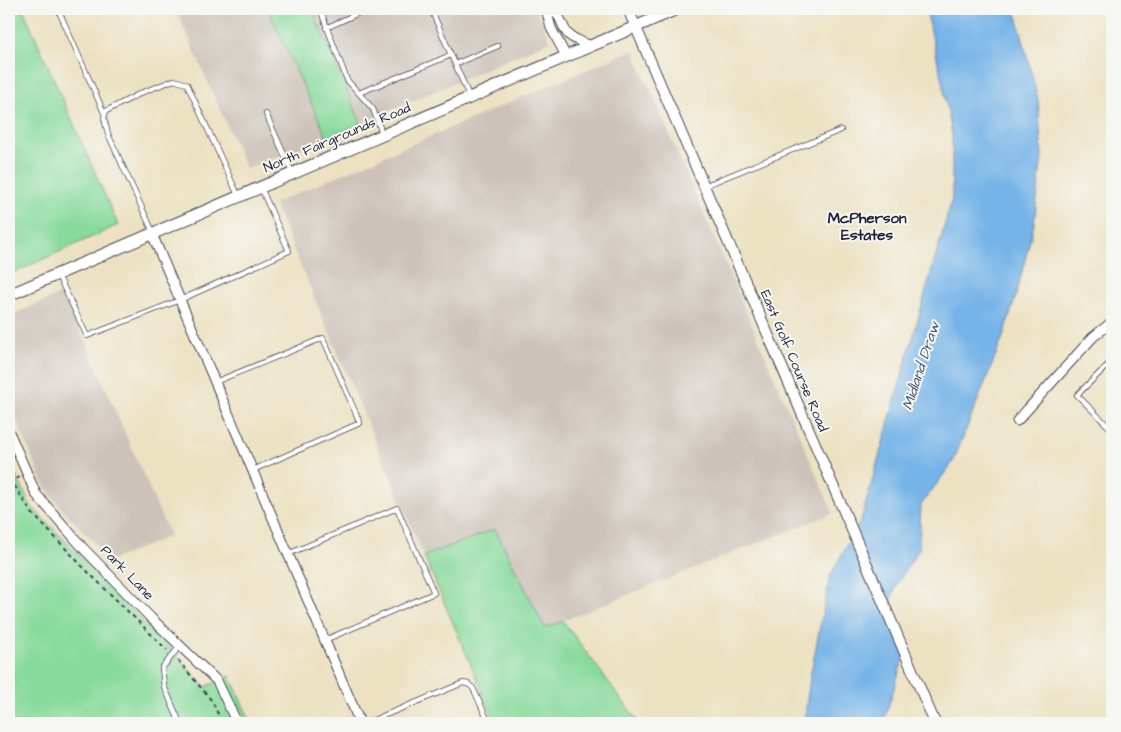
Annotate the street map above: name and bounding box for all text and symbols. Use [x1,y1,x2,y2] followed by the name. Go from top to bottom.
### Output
[260,98,414,178] street label: North Fairgrounds Road
[828,208,907,246] district label: McPherson Estates
[755,287,833,435] street label: East Golf Course Road
[897,318,946,413] water label: Midland Draw
[96,541,159,605] street label: Park Lane

